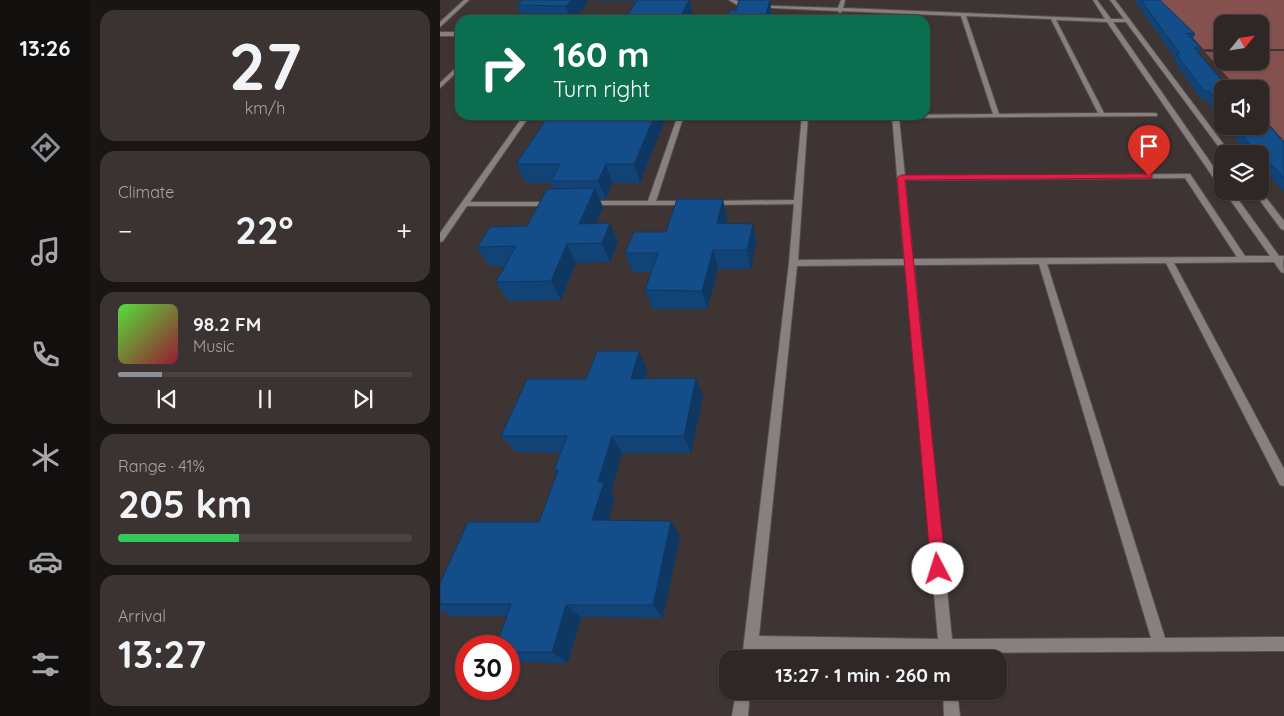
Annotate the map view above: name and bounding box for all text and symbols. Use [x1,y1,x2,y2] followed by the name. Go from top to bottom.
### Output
[1214,15,1269,70] north arrow
[1214,15,1269,200] map controls
[229,25,301,106] text: 27
[553,32,650,76] text: 160 m
[19,34,71,62] text: 13:26
[470,35,535,100] icon: right
[553,75,650,103] text: Turn right
[1214,80,1269,135] button: sound
[245,98,285,118] text: km/h
[1128,125,1170,176] pin
[28,130,63,165] icon: directions
[1135,132,1163,160] icon: arrive
[1214,145,1269,200] button: layers
[118,182,174,202] text: Climate
[235,206,293,254] text: 22°
[118,213,133,248] text: −
[396,213,412,248] text: +
[28,234,63,269] icon: music
[193,312,261,336] text: 98.2 FM
[193,336,235,356] text: Music
[28,337,63,372] icon: phone
[153,385,181,413] icon: previous
[251,385,279,413] icon: pause
[349,385,377,413] icon: next
[28,440,63,475] icon: climate
[118,456,205,476] text: Range · 41%
[118,480,252,528] text: 205 km
[911,542,963,594] position arrow
[28,544,63,579] icon: car
[118,606,166,626] text: Arrival
[118,630,206,678] text: 13:27
[455,635,520,700] speed limit sign: 30
[28,647,63,682] icon: filters
[775,663,951,687] text: 13:27 · 1 min · 260 m

